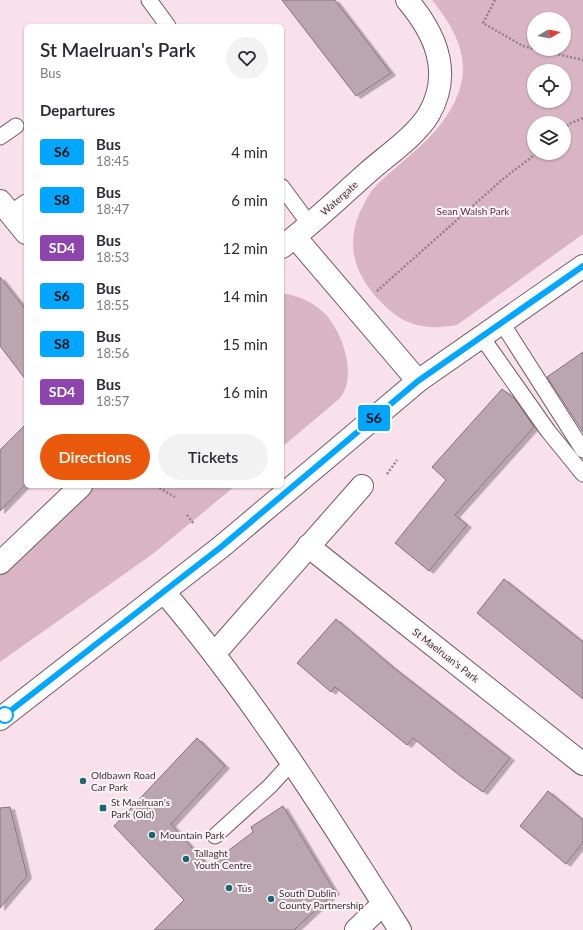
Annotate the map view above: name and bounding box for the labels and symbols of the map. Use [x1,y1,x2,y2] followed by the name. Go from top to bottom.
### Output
[527,12,571,56] north arrow
[318,178,360,218] street label: Watergate
[437,205,510,217] park label: Sean Walsh Park
[356,405,392,431] line badge: S6
[410,625,482,685] street label: St Maelruan's Park
[0,706,14,724] unlabelled marker
[91,769,156,793] place label: Oldbawn Road Car Park
[78,776,88,786] marker: Oldbawn Road Car Park
[111,796,170,820] place label: St Maelruan's Park (Old)
[98,803,108,813] marker: St Maelruan's Park (Old)
[160,829,225,841] place label: Mountain Park
[147,830,157,840] marker: Mountain Park
[194,847,252,871] place label: Tallaght Youth Centre
[181,854,191,864] marker: Tallaght Youth Centre
[237,882,252,894] place label: Tús
[224,883,234,893] marker: Tús
[279,887,364,911] place label: South Dublin County Partnership
[266,894,276,904] marker: South Dublin County Partnership

